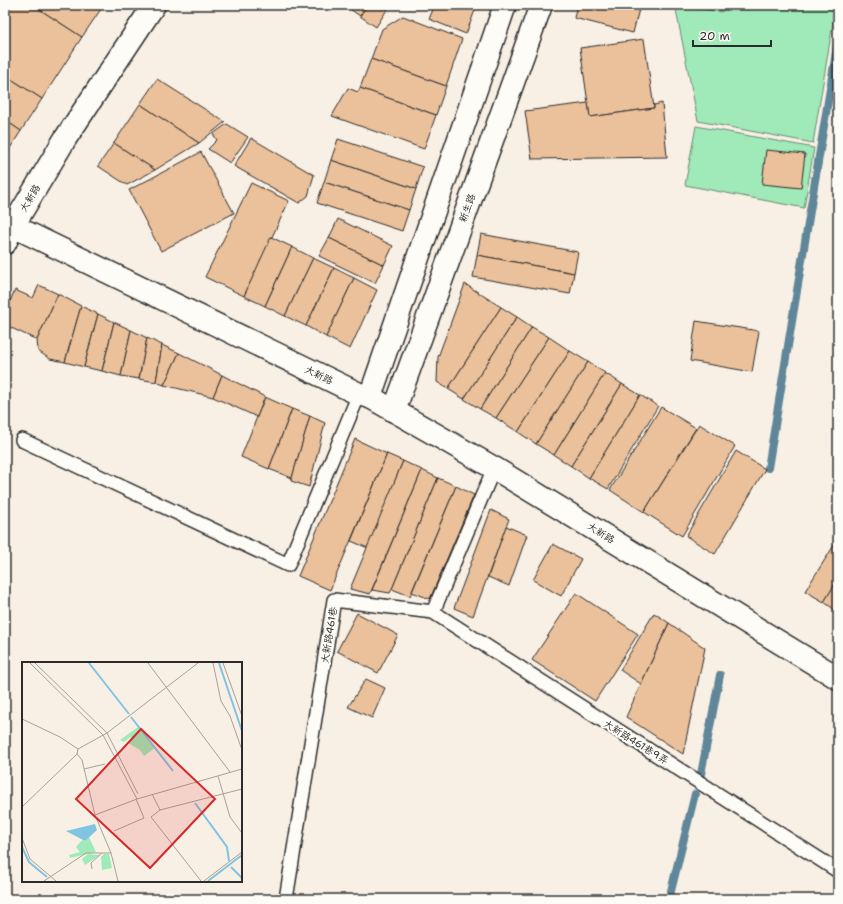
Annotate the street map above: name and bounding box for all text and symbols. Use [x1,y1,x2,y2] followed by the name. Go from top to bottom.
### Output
[693,22,771,48] scale bar
[699,28,730,44] text: 20 m
[17,182,43,214] street label: 大新路
[456,192,478,224] street label: 新生路
[303,363,335,387] street label: 大新路
[585,520,617,546] street label: 大新路
[318,605,340,664] street label: 大新路461巷
[22,662,242,882] inset map
[601,717,671,767] street label: 大新路461巷9弄

